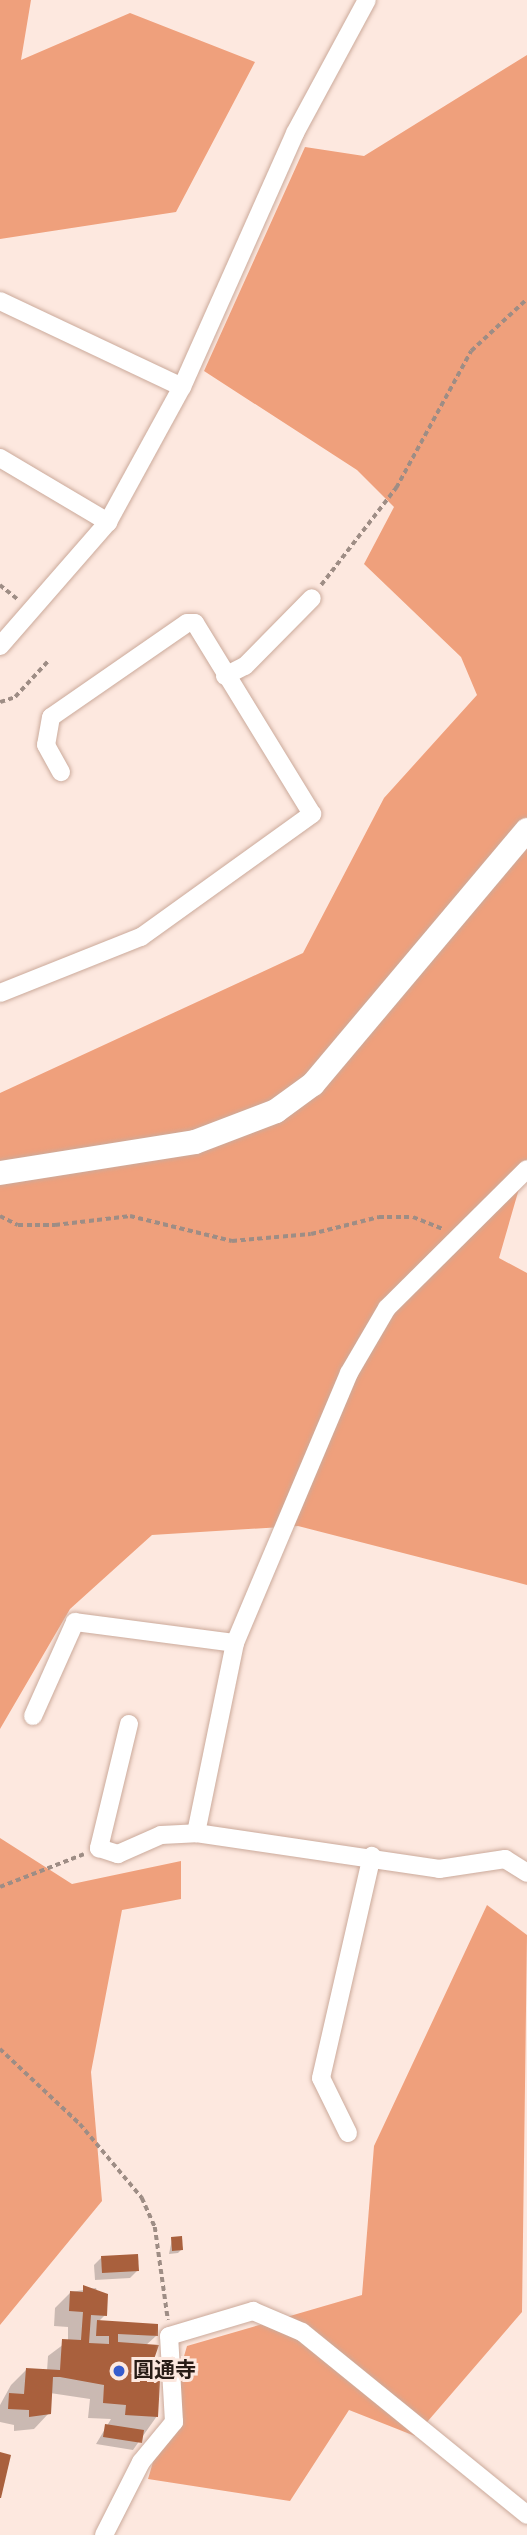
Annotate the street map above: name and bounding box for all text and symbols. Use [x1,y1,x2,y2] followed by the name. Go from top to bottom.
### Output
[133,2358,196,2384] place label: 圓通寺
[111,2363,127,2379] marker: 圓通寺

